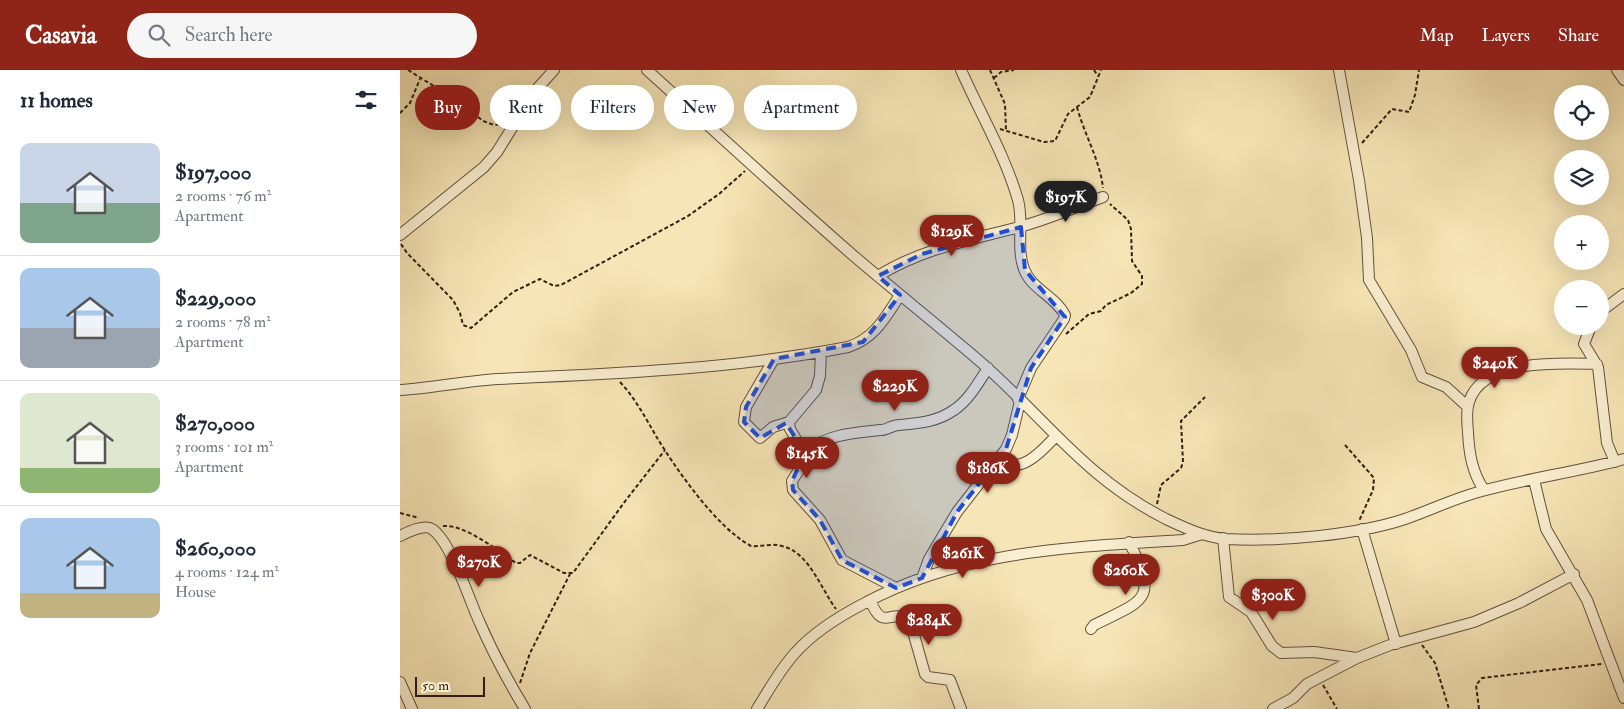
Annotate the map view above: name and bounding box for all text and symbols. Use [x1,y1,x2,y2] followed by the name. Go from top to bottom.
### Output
[127,13,477,58] search box
[25,20,97,51] text: Casavia
[145,21,173,49] icon: search
[185,23,273,47] text: Search here
[1420,24,1454,47] text: Map
[1482,24,1530,47] text: Layers
[1558,24,1599,47] text: Share
[415,85,480,130] chip: Buy
[490,85,561,130] chip: Rent
[571,85,654,130] chip: Filters
[664,85,734,130] chip: New
[744,85,857,130] chip: Apartment
[1554,85,1609,335] map controls
[1554,85,1609,140] button: locate
[352,86,380,114] icon: filters
[20,87,93,114] text: 11 homes
[1554,150,1609,205] button: layers
[175,159,252,186] text: $197,000
[60,163,120,223] icon: home
[1031,180,1101,223] pin: $197K
[175,186,271,206] text: 2 rooms · 76 m²
[1045,187,1087,207] text: $197K
[175,206,243,226] text: Apartment
[917,214,987,257] pin: $129K
[1554,215,1609,270] button: +
[931,221,973,241] text: $129K
[1554,280,1609,335] button: −
[175,285,256,312] text: $229,000
[60,288,120,348] icon: home
[175,312,271,332] text: 2 rooms · 78 m²
[175,332,243,352] text: Apartment
[1460,346,1530,389] pin: $240K
[1472,353,1518,373] text: $240K
[860,370,930,412] pin: $229K
[873,376,917,396] text: $229K
[175,410,255,437] text: $270,000
[60,413,120,473] icon: home
[772,436,842,479] pin: $145K
[175,437,273,457] text: 3 rooms · 101 m²
[786,443,828,463] text: $145K
[953,452,1023,494] pin: $186K
[175,457,243,477] text: Apartment
[967,458,1009,478] text: $186K
[175,535,256,562] text: $260,000
[928,536,998,579] pin: $261K
[60,538,120,598] icon: home
[942,543,984,563] text: $261K
[444,546,514,588] pin: $270K
[457,552,501,572] text: $270K
[1091,554,1161,596] pin: $260K
[1104,560,1148,580] text: $260K
[175,562,279,582] text: 4 rooms · 124 m²
[1238,578,1308,621] pin: $300K
[175,582,216,602] text: House
[1252,585,1294,605] text: $300K
[894,604,964,646] pin: $284K
[907,610,951,630] text: $284K
[415,674,485,697] scale bar
[422,677,449,694] text: 50 m

